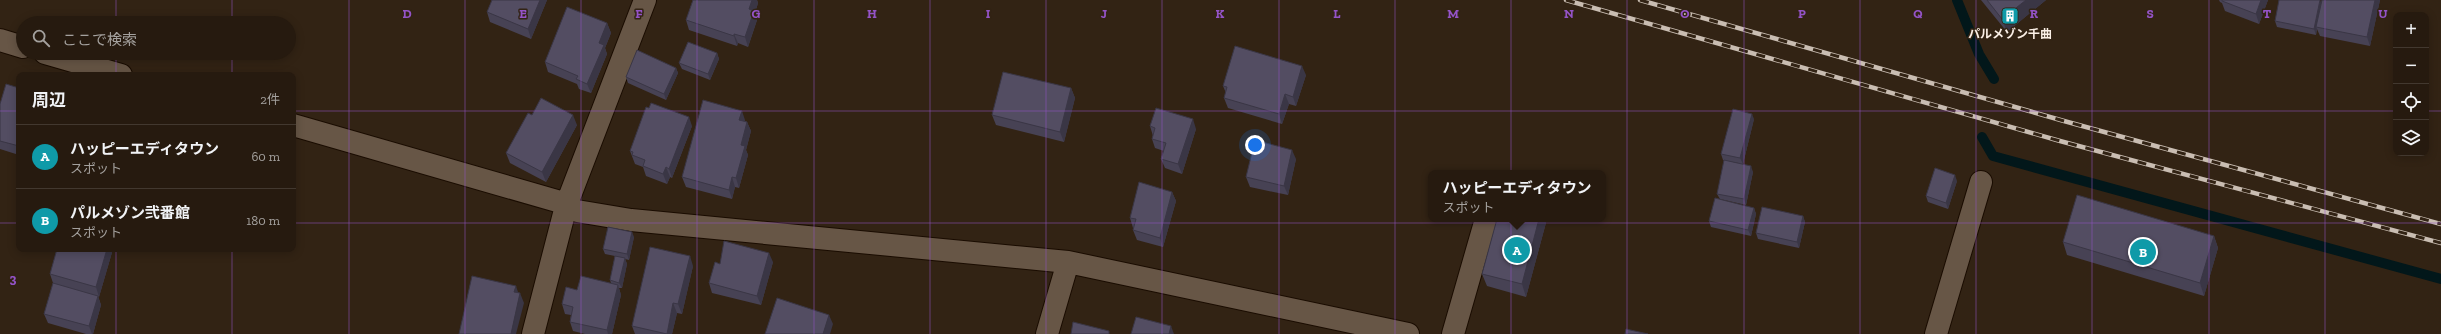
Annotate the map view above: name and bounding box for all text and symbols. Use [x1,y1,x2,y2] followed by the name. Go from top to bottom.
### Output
[402,6,412,21] text: D
[519,6,527,21] text: E
[635,6,643,21] text: F
[752,6,761,21] text: G
[867,6,877,21] text: H
[986,6,991,21] text: I
[1101,6,1107,21] text: J
[1216,6,1225,21] text: K
[1333,6,1341,21] text: L
[1447,6,1459,21] text: M
[1564,6,1574,21] text: N
[1680,6,1690,21] text: O
[1798,6,1806,21] text: P
[1913,6,1923,21] text: Q
[2000,6,2020,26] building icon: パルメゾン千曲
[2030,6,2039,21] text: R
[2146,6,2154,21] text: S
[2263,6,2272,21] text: T
[2378,6,2388,21] text: U
[2393,12,2429,156] map controls
[2393,12,2429,48] button: +
[16,16,296,60] search box
[30,27,52,49] icon: search
[1968,27,2052,41] place label: パルメゾン千曲
[62,31,137,49] text: ここで検索
[2393,48,2429,84] button: −
[2393,84,2429,120] button: locate
[32,90,66,110] text: 周辺
[260,92,280,107] text: 2件
[2393,120,2429,156] button: layers
[1245,135,1265,155] your location
[70,140,219,158] text: ハッピーエディタウン
[41,149,49,164] text: A
[251,149,280,164] text: 60 m
[70,161,122,176] text: スポット
[1428,170,1606,222] popup
[1443,179,1591,197] text: ハッピーエディタウン
[1443,200,1495,215] text: スポット
[70,204,190,222] text: パルメゾン弐番館
[41,213,49,228] text: B
[246,213,280,228] text: 180 m
[70,225,122,240] text: スポット
[1504,235,1530,265] pin: A
[2130,237,2156,267] pin: B
[10,271,17,286] text: 3

